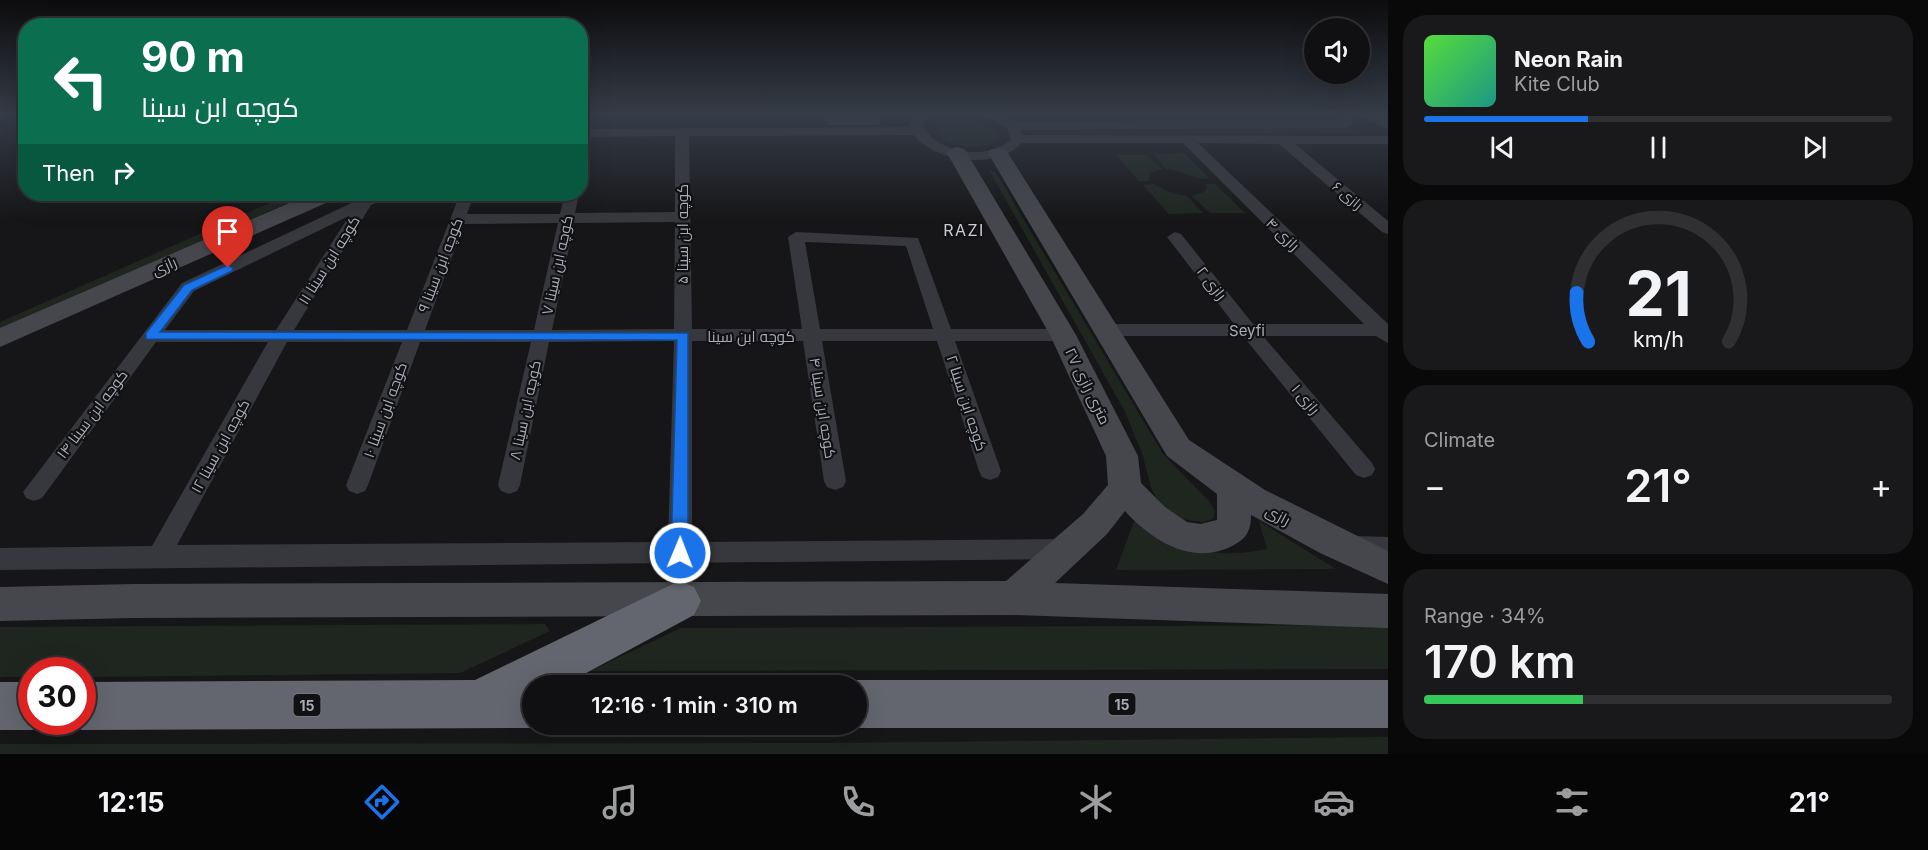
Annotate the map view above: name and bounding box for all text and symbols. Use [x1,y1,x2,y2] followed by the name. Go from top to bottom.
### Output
[1304,18,1370,84] map controls
[1304,18,1370,84] button: sound
[141,31,245,82] text: 90 m
[42,42,120,120] icon: left
[1514,46,1623,72] text: Neon Rain
[1514,72,1600,96] text: Kite Club
[141,91,299,124] text: کوچه ابن سینا
[1486,131,1519,164] icon: previous
[1642,131,1675,164] icon: pause
[1798,131,1831,164] icon: next
[107,156,140,189] icon: right
[42,160,95,186] text: Then
[1329,177,1367,213] street label: رازی ۶
[673,184,693,284] street label: کوچه ابن سینا ۵
[202,206,253,268] pin
[294,212,365,308] street label: کوچه ابن سینا ۱۱
[1261,213,1304,255] street label: رازی ۴
[537,214,578,317] street label: کوچه ابن سینا ۷
[211,215,244,248] icon: arrive
[413,215,468,315] street label: کوچه ابن سینا ۹
[943,220,985,240] district label: RAZI
[149,252,180,281] street label: رازی
[1625,256,1691,331] text: 21
[1192,262,1231,304] street label: رازی ۲
[1229,321,1265,340] street label: Seyfi
[1633,326,1683,352] text: km/h
[707,327,795,347] street label: کوچه ابن سینا
[1060,345,1115,428] street label: ۲۷ متری رازی
[942,353,991,454] street label: کوچه ابن سینا ۲
[805,356,840,460] street label: کوچه ابن سینا ۴
[505,359,546,462] street label: کوچه ابن سینا ۸
[359,360,412,461] street label: کوچه ابن سینا ۱۰
[52,366,132,463] street label: کوچه ابن سینا ۱۴
[1287,380,1324,419] street label: رازی ۱
[186,396,254,497] street label: کوچه ابن سینا ۱۲
[1424,428,1495,452] text: Climate
[1624,458,1692,513] text: 21°
[1424,466,1446,506] text: −
[1870,466,1892,506] text: +
[1262,501,1294,530] street label: رازی
[648,521,712,585] position arrow
[1424,604,1546,628] text: Range · 34%
[1424,634,1575,689] text: 170 km
[18,657,96,735] speed limit sign: 30
[591,692,798,718] text: 12:16 · 1 min · 310 m
[1108,693,1136,715] road number: 15
[294,694,320,716] road number: 15
[361,781,403,823] icon: directions
[599,781,641,823] icon: music
[837,781,879,823] icon: phone
[1075,781,1117,823] icon: climate
[1313,781,1355,823] icon: car
[1551,781,1593,823] icon: filters
[98,786,165,819] text: 12:15
[1789,786,1830,819] text: 21°

